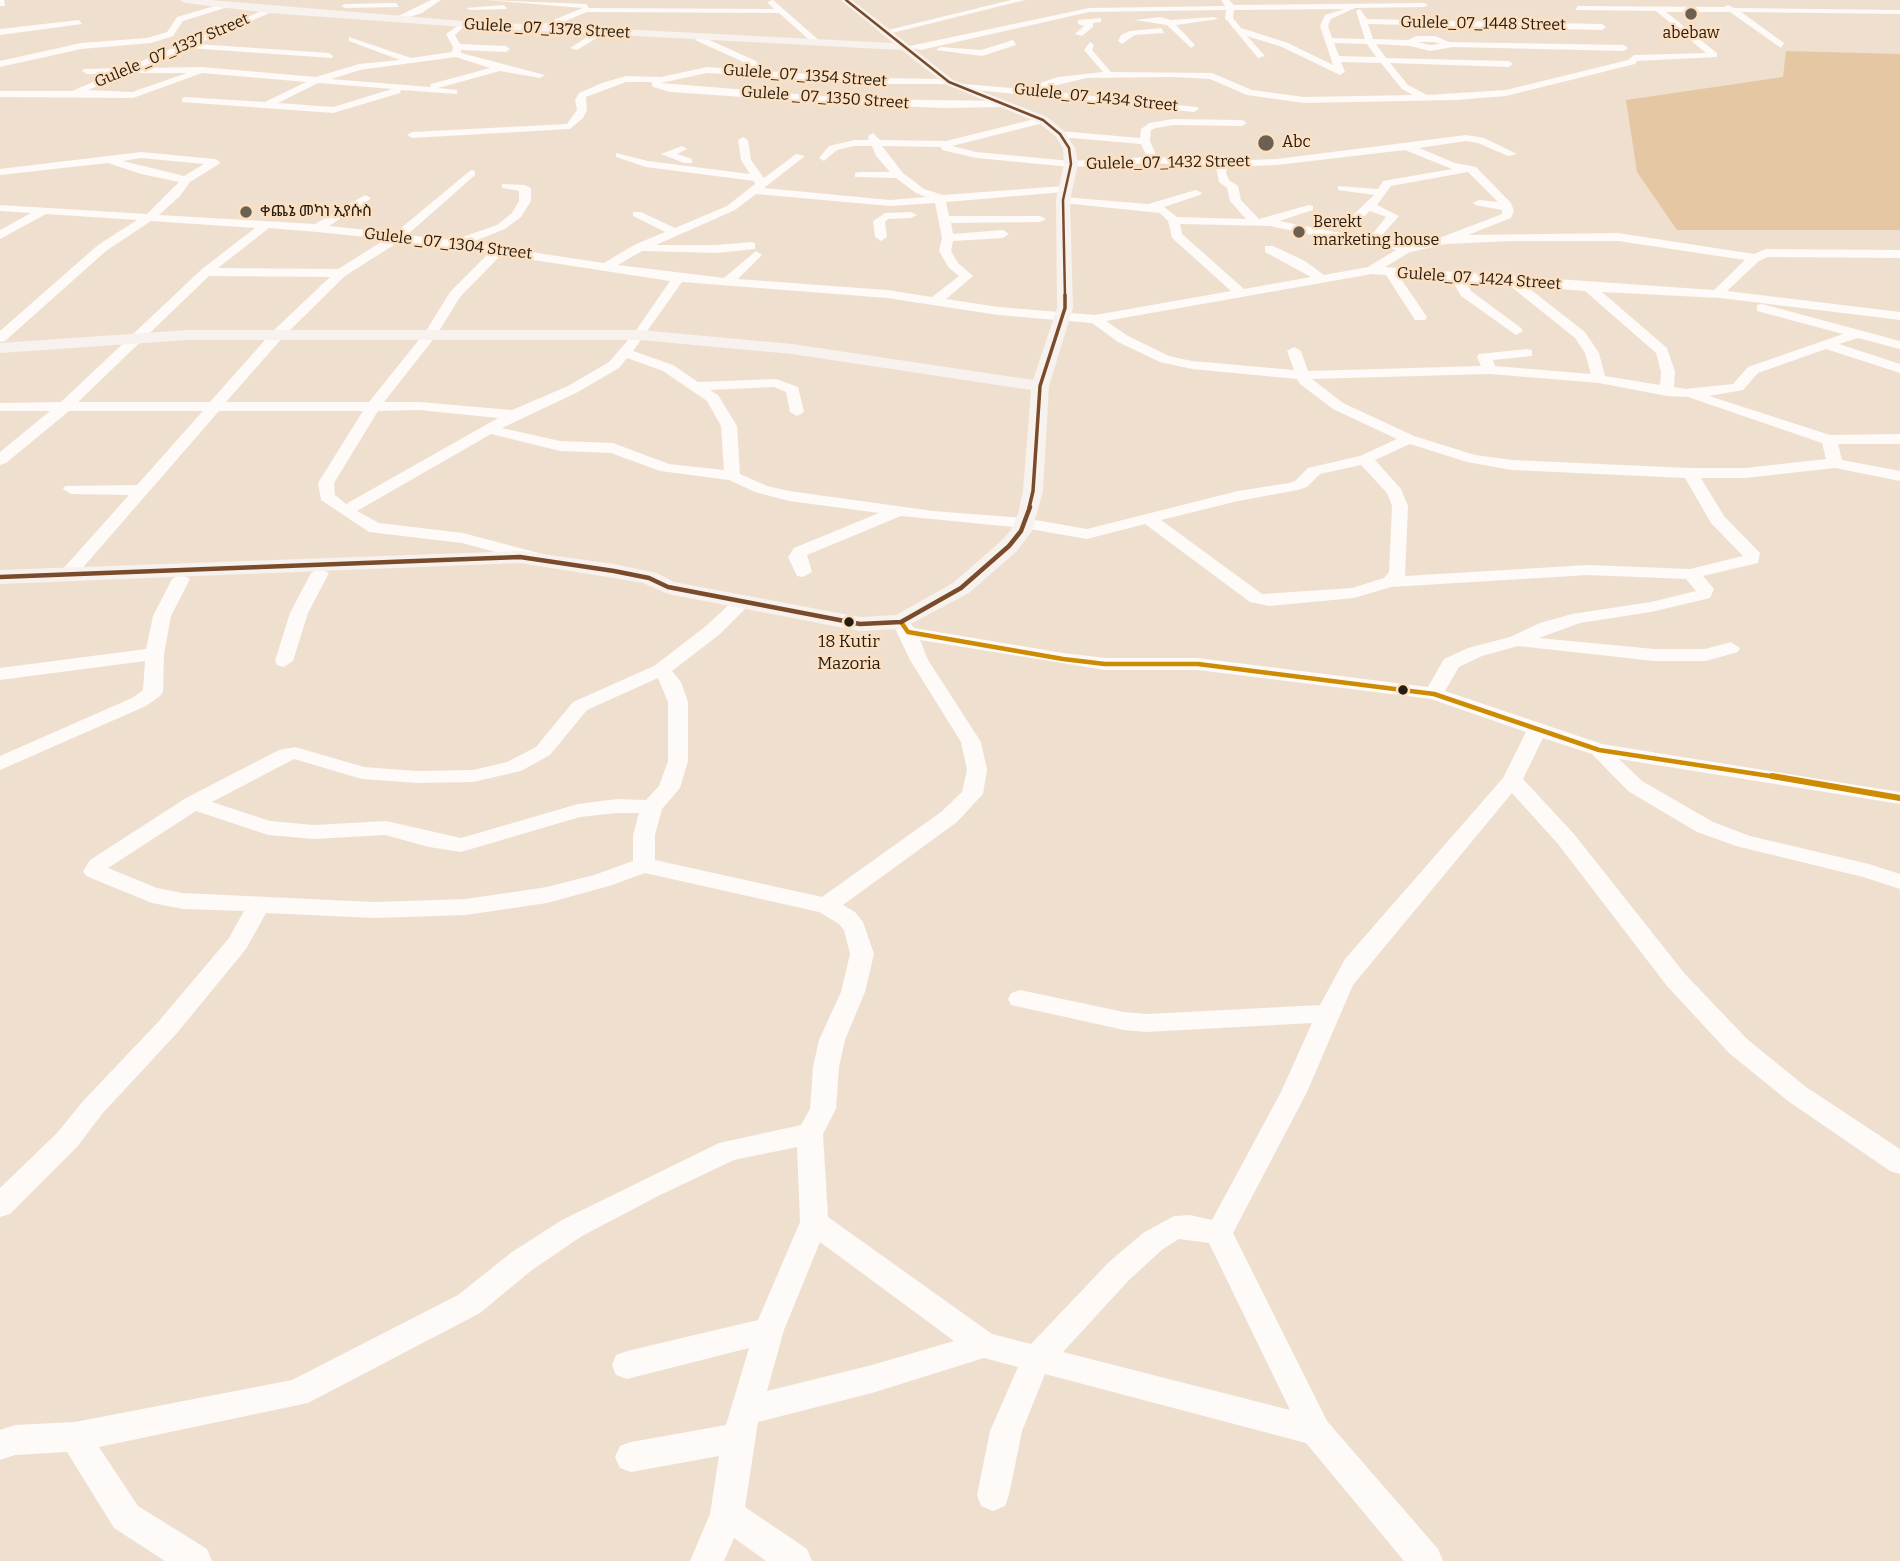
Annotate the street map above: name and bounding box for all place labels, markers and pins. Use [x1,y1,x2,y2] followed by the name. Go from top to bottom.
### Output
[1683,6,1699,22] marker: abebaw
[1662,24,1720,44] place label: abebaw
[1256,133,1276,153] marker: Abc
[1282,133,1311,153] place label: Abc
[260,202,372,222] place label: ቀጨኔ መካነ ኢየሱስ
[238,204,254,220] marker: ቀጨኔ መካነ ኢየሱስ
[1313,213,1439,251] place label: Berekt marketing house
[1291,224,1307,240] marker: Berekt marketing house
[842,615,856,629] marker: 18 Kutir Mazoria
[817,632,881,672] place label: 18 Kutir Mazoria
[1396,683,1410,697] unlabelled marker

